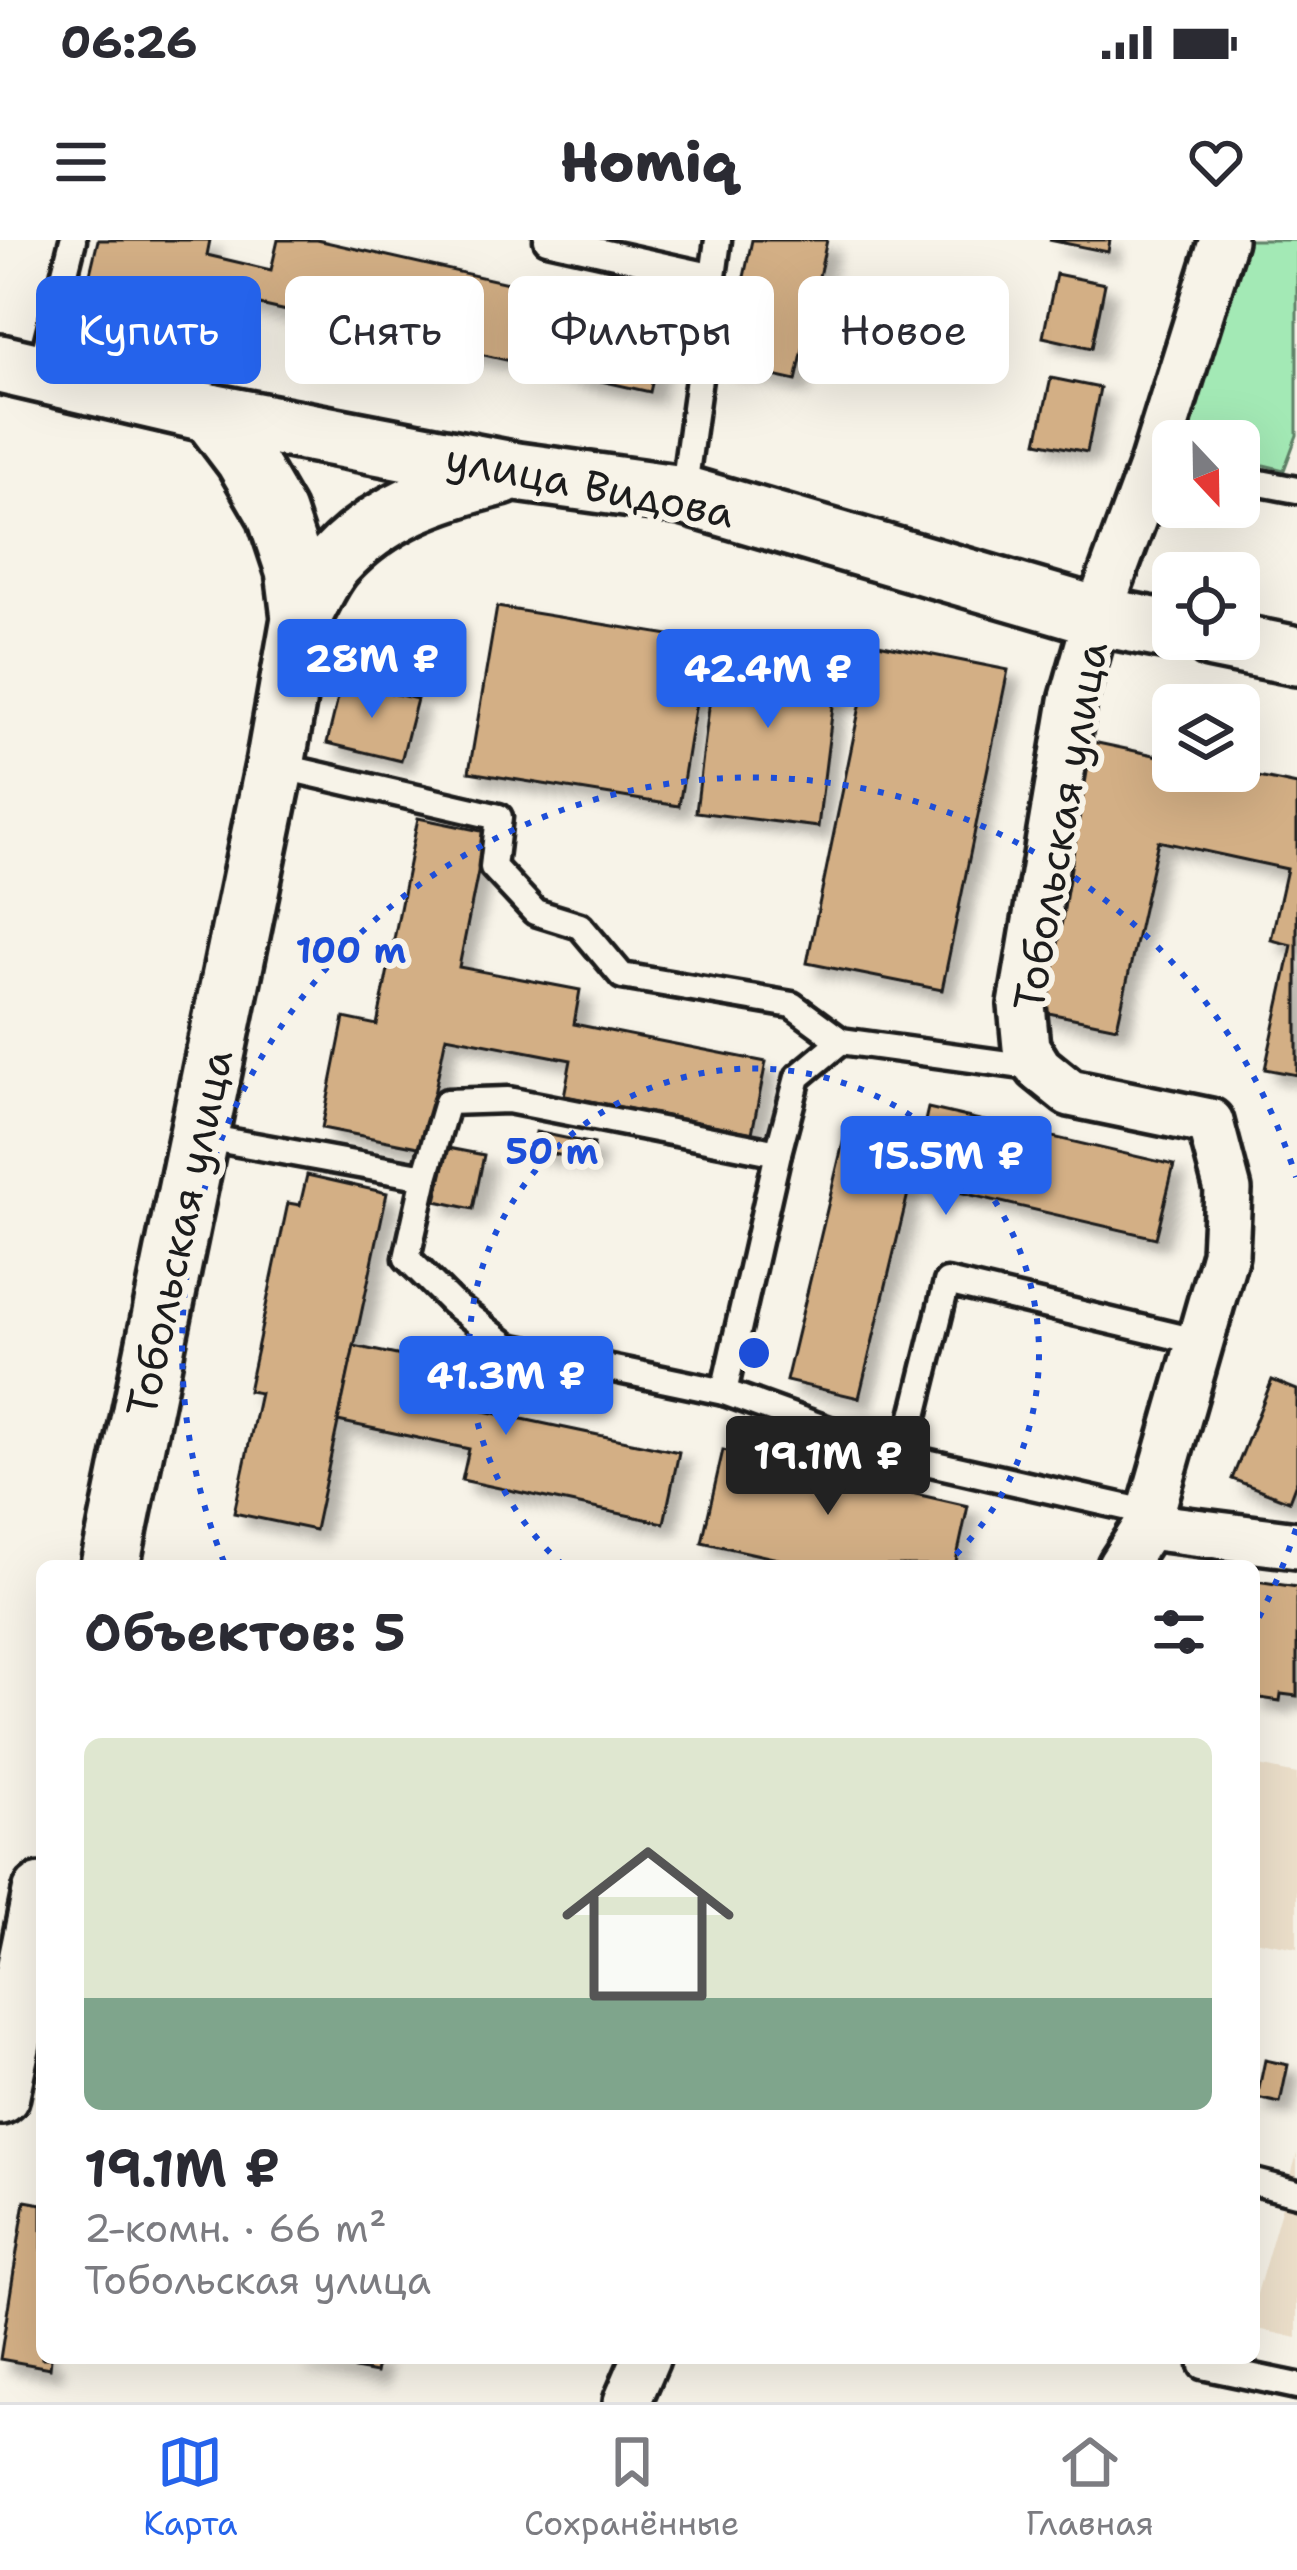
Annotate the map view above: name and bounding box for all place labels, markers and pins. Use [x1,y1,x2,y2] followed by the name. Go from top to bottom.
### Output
[288,619,456,721] pin: 28M ₽
[657,629,879,731] pin: 42.4M ₽
[835,1116,1057,1218] pin: 15.5M ₽
[733,1332,775,1374] centre of rings
[395,1336,617,1438] pin: 41.3M ₽
[717,1416,939,1518] pin: 19.1M ₽

